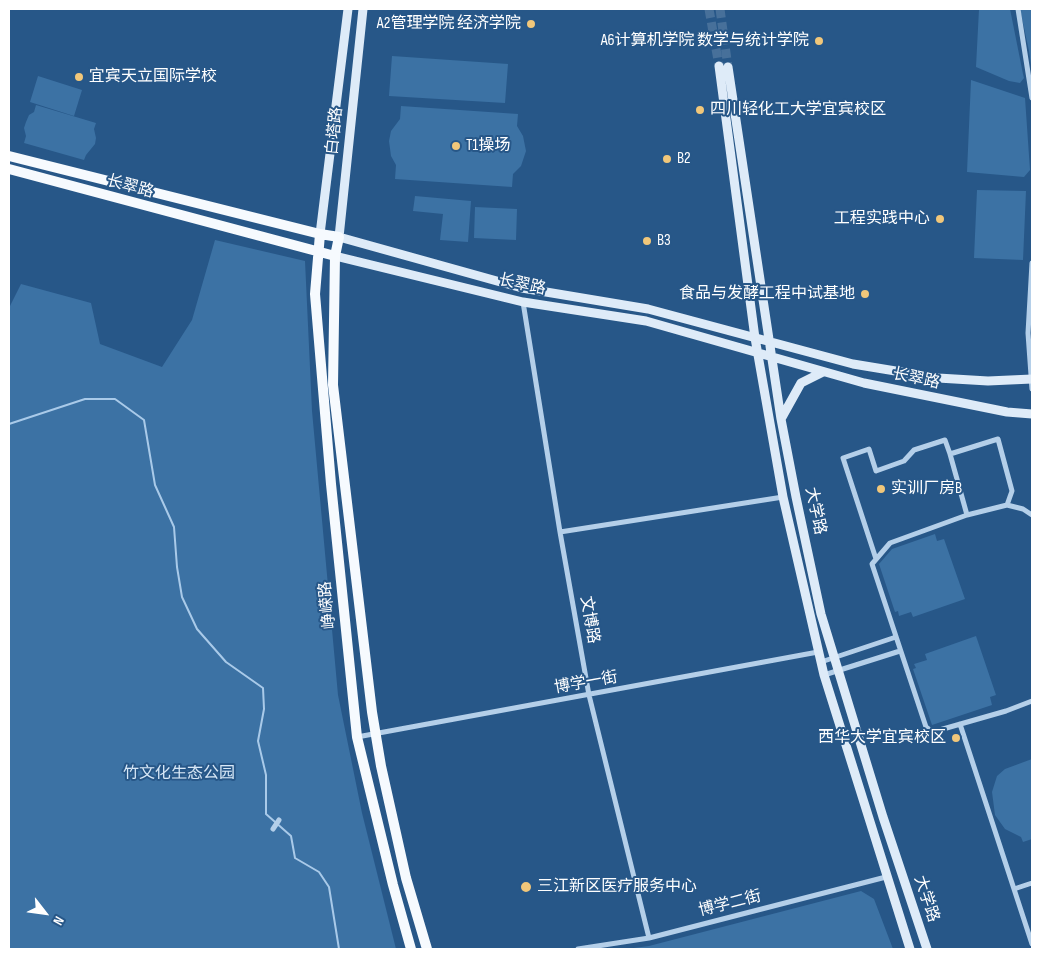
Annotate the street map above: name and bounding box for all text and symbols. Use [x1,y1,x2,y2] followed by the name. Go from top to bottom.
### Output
[377,14,521,34] place label: A2管理学院 经济学院
[525,18,537,30] marker: A2管理学院 经济学院
[601,31,809,51] place label: A6计算机学院 数学与统计学院
[813,35,825,47] marker: A6计算机学院 数学与统计学院
[89,67,217,87] place label: 宜宾天立国际学校
[73,71,85,83] marker: 宜宾天立国际学校
[710,100,886,120] place label: 四川轻化工大学宜宾校区
[694,104,706,116] marker: 四川轻化工大学宜宾校区
[323,106,347,156] street label: 白塔路
[466,136,510,156] place label: T1操场
[450,140,462,152] marker: T1操场
[677,149,691,169] place label: B2
[661,153,673,165] marker: B2
[104,172,156,202] street label: 长翠路
[834,209,930,229] place label: 工程实践中心
[934,213,946,225] marker: 工程实践中心
[657,231,671,251] place label: B3
[641,235,653,247] marker: B3
[497,271,547,299] street label: 长翠路
[679,284,855,304] place label: 食品与发酵工程中试基地
[859,288,871,300] marker: 食品与发酵工程中试基地
[891,365,941,393] street label: 长翠路
[891,479,962,499] place label: 实训厂房B
[875,483,887,495] marker: 实训厂房B
[801,486,829,536] street label: 大学路
[316,580,340,630] street label: 峥嵘路
[575,595,603,645] street label: 文博路
[553,668,619,698] street label: 博学一街
[818,728,946,748] place label: 西华大学宜宾校区
[950,732,962,744] marker: 西华大学宜宾校区
[123,764,235,784] park label: 竹文化生态公园
[909,873,943,925] street label: 大学路
[537,877,697,897] place label: 三江新区医疗服务中心
[519,880,533,894] marker: 三江新区医疗服务中心
[697,887,763,921] street label: 博学二街
[20,888,70,938] north arrow
[49,913,68,928] text: N

